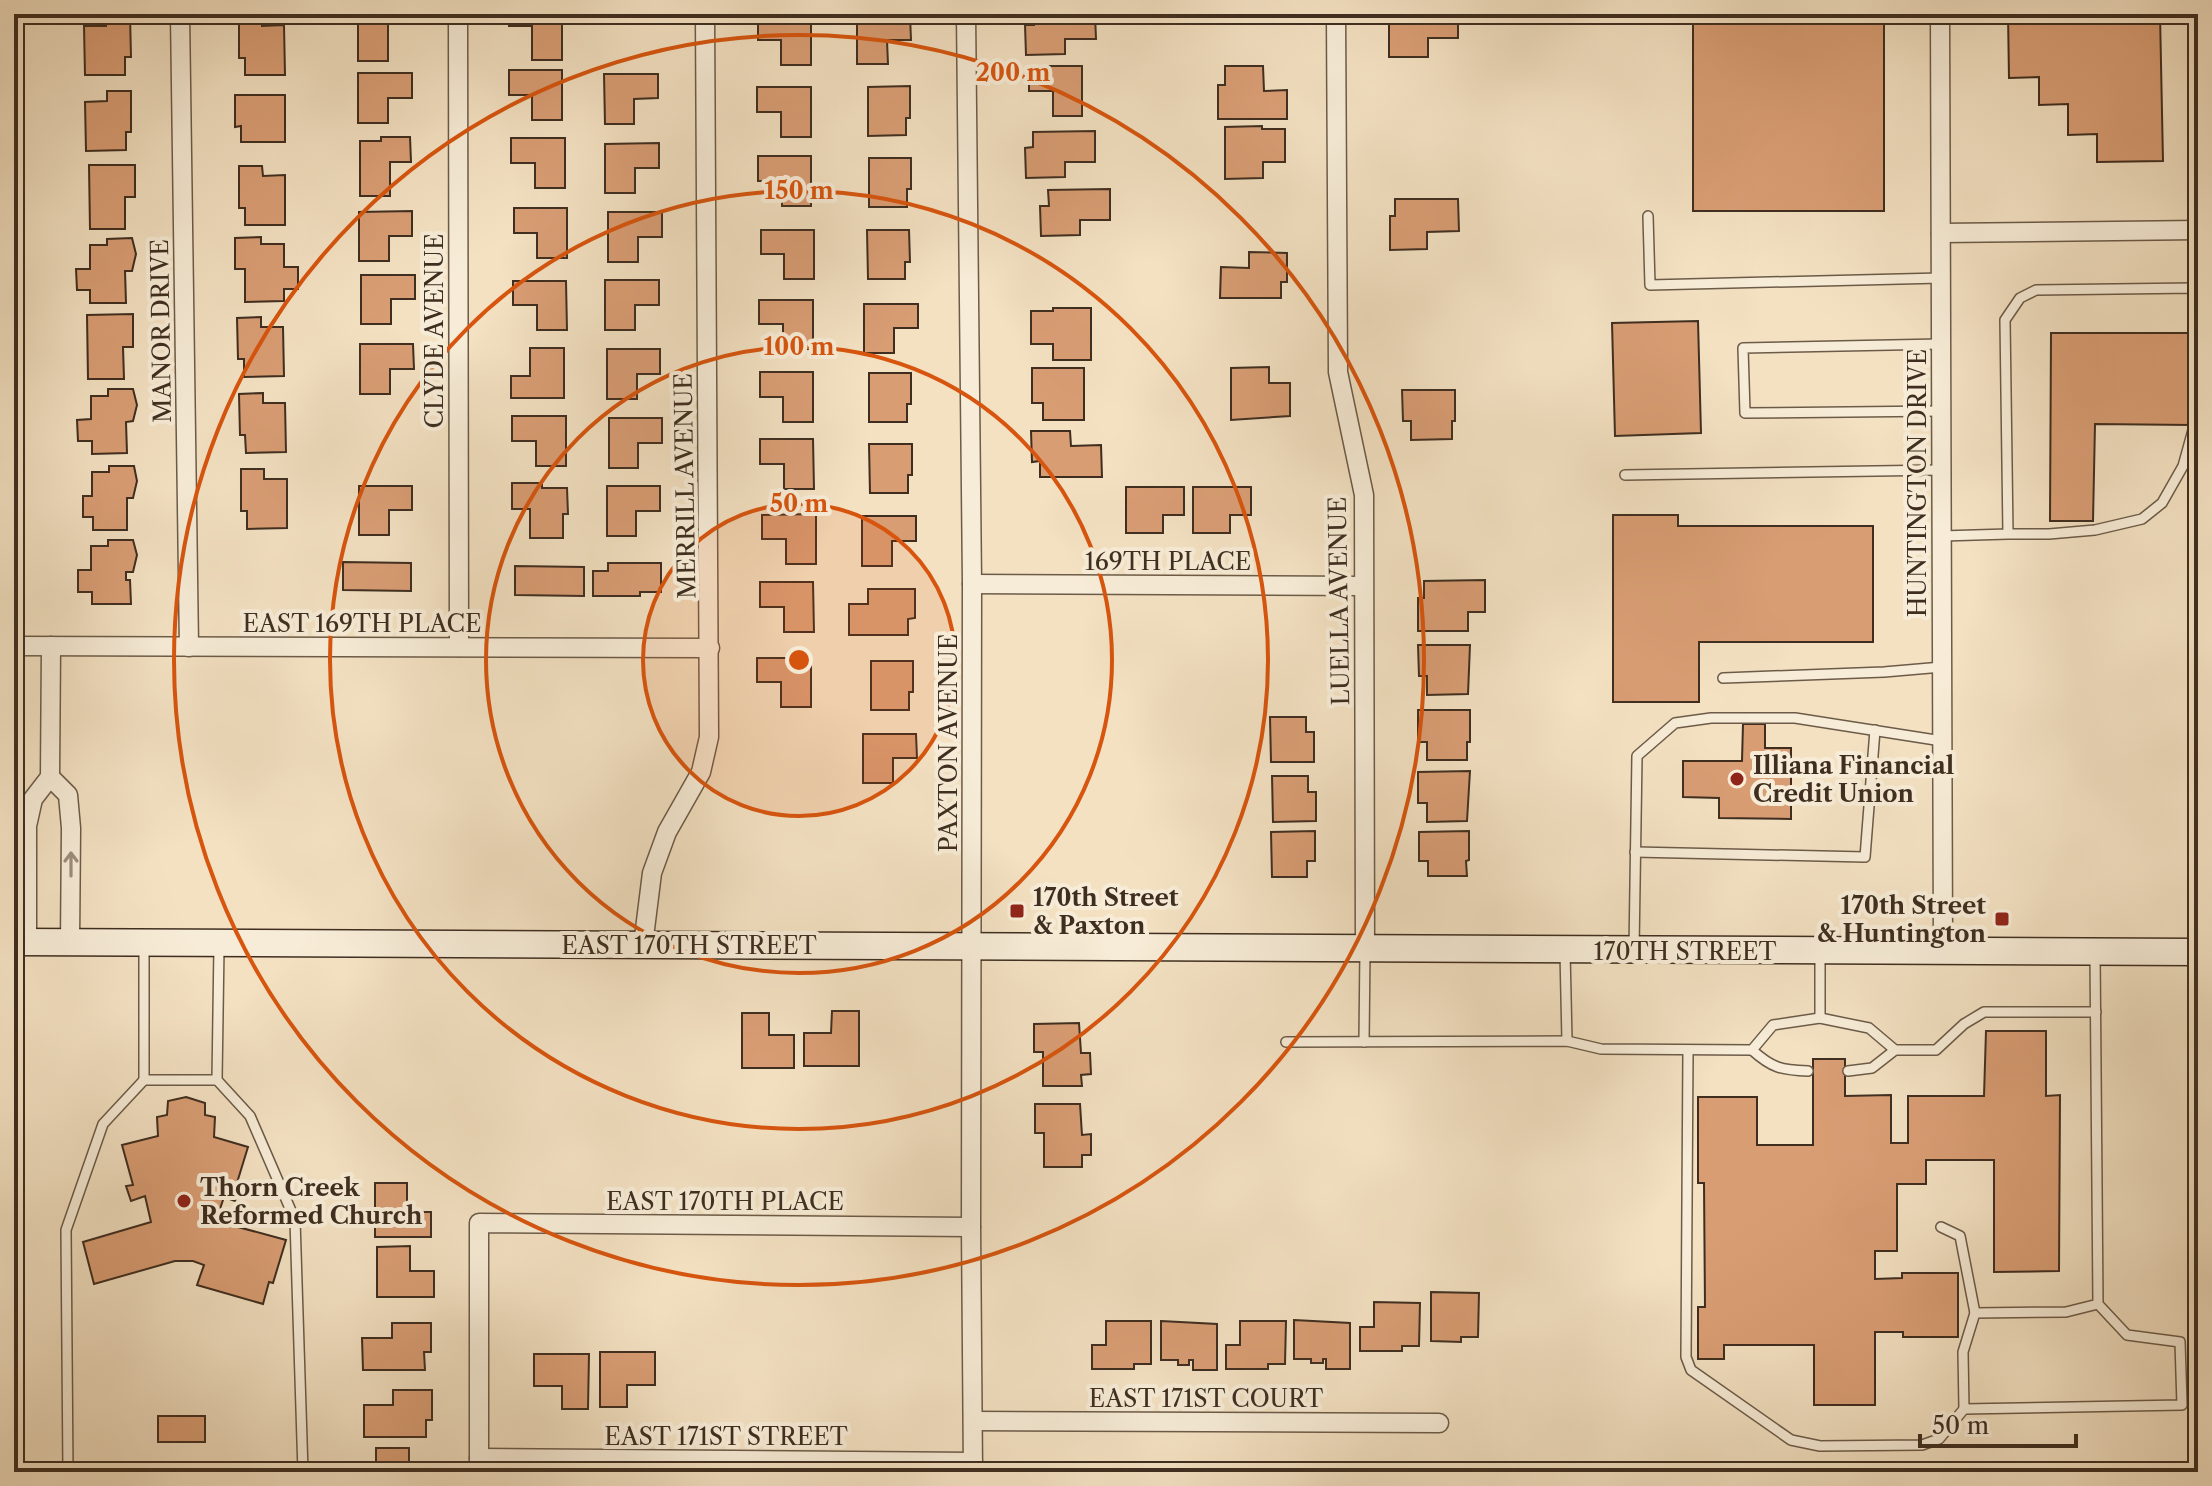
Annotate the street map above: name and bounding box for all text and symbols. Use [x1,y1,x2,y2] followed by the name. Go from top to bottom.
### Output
[976,58,1050,87] text: 200 m
[764,176,834,205] text: 150 m
[420,234,449,428] street label: CLYDE AVENUE
[145,239,177,423] street label: MANOR DRIVE
[763,332,835,361] text: 100 m
[1903,349,1932,617] street label: HUNTINGTON DRIVE
[669,373,701,599] street label: MERRILL AVENUE
[770,489,828,518] text: 50 m
[1323,496,1355,706] street label: LUELLA AVENUE
[1085,547,1251,576] street label: 169TH PLACE
[242,609,482,638] street label: EAST 169TH PLACE
[934,634,963,852] street label: PAXTON AVENUE
[785,646,813,674] centre of rings
[1753,751,1954,808] place label: Illiana Financial Credit Union
[1728,770,1746,788] marker: Illiana Financial Credit Union
[63,851,79,878] one-way arrow
[1033,883,1179,940] place label: 170th Street & Paxton
[1817,891,1987,948] place label: 170th Street & Huntington
[1008,902,1026,920] marker: 170th Street & Paxton
[1993,910,2011,928] marker: 170th Street & Huntington
[561,931,817,960] street label: EAST 170TH STREET
[1593,937,1777,966] street label: 170TH STREET
[200,1173,423,1230] place label: Thorn Creek Reformed Church
[606,1187,844,1216] street label: EAST 170TH PLACE
[175,1192,193,1210] marker: Thorn Creek Reformed Church
[1089,1384,1323,1413] street label: EAST 171ST COURT
[1920,1398,2076,1448] scale bar
[1932,1411,1989,1440] text: 50 m
[604,1422,848,1451] street label: EAST 171ST STREET

